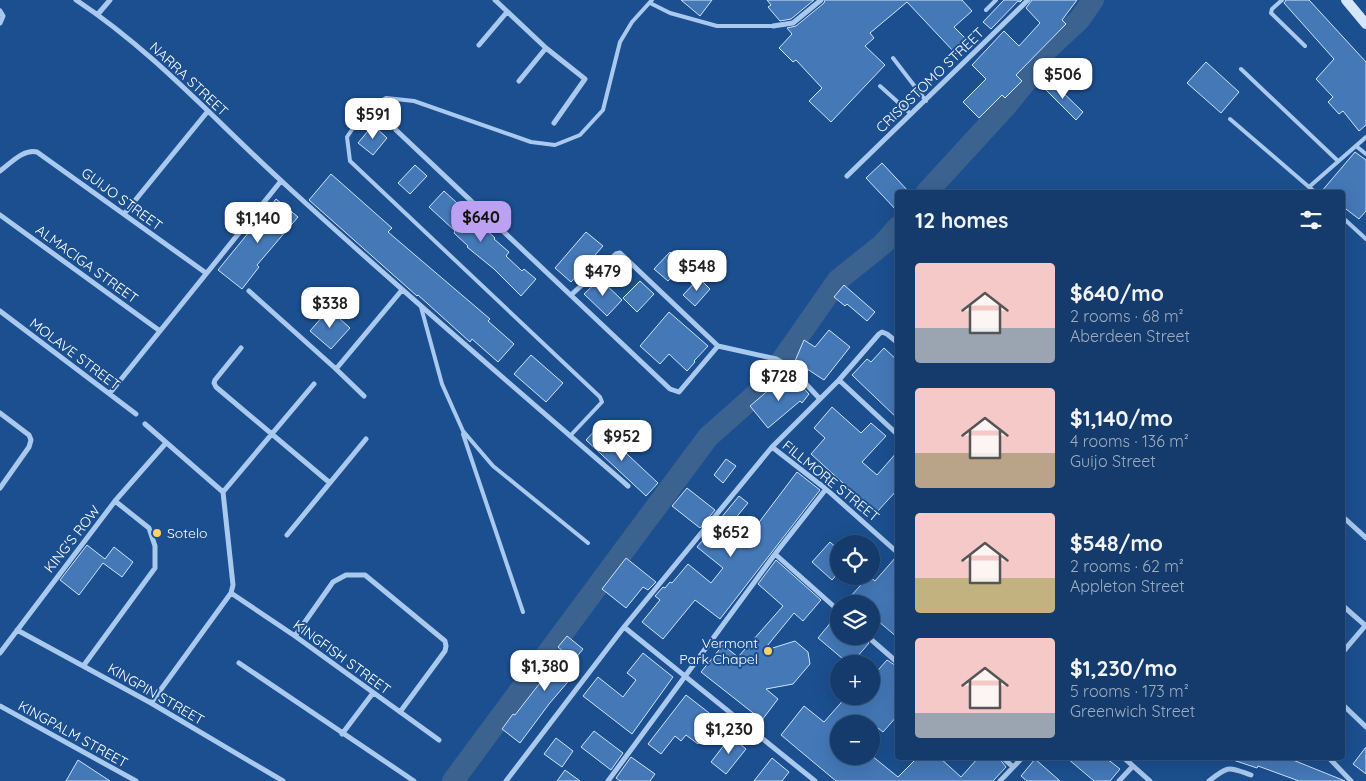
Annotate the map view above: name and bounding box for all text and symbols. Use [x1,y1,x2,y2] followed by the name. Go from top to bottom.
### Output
[872,24,988,136] street label: CRISOSTOMO STREET
[146,38,232,120] street label: NARRA STREET
[1033,58,1093,100] pin: $506
[1044,64,1082,84] text: $506
[343,98,403,140] pin: $591
[356,104,390,124] text: $591
[78,164,166,234] street label: GUIJO STREET
[451,200,511,243] pin: $640
[217,202,299,244] pin: $1,140
[1297,206,1325,234] icon: filters
[462,207,500,227] text: $640
[915,207,1008,233] text: 12 homes
[236,208,280,228] text: $1,140
[32,221,142,307] street label: ALMACIGA STREET
[667,250,727,292] pin: $548
[573,254,633,297] pin: $479
[679,256,715,276] text: $548
[585,261,621,281] text: $479
[1070,280,1164,306] text: $640/mo
[955,283,1015,343] icon: home
[300,286,360,329] pin: $338
[312,293,348,313] text: $338
[1070,306,1184,326] text: 2 rooms · 68 m²
[26,314,124,394] street label: MOLAVE STREET
[1070,326,1190,346] text: Aberdeen Street
[749,360,809,402] pin: $728
[761,366,797,386] text: $728
[1070,405,1173,431] text: $1,140/mo
[955,408,1015,468] icon: home
[592,420,652,462] pin: $952
[604,426,640,446] text: $952
[1070,431,1189,451] text: 4 rooms · 136 m²
[779,436,883,526] street label: FILLMORE STREET
[1070,451,1156,471] text: Guijo Street
[40,501,104,576] street label: KING'S ROW
[701,516,761,558] pin: $652
[713,522,749,542] text: $652
[167,524,207,542] place label: Sotelo
[151,527,163,539] marker: Sotelo
[1070,530,1163,556] text: $548/mo
[955,533,1015,593] icon: home
[830,535,880,765] map controls
[830,535,880,585] button: locate
[1070,556,1184,576] text: 2 rooms · 62 m²
[1070,576,1185,596] text: Appleton Street
[830,595,880,645] button: layers
[290,616,394,698] street label: KINGFISH STREET
[679,634,758,668] place label: Vermont Park Chapel
[762,645,774,657] marker: Vermont Park Chapel
[504,650,586,692] pin: $1,380
[830,655,880,705] button: +
[1070,655,1177,681] text: $1,230/mo
[521,656,569,676] text: $1,380
[955,658,1015,718] icon: home
[104,659,208,729] street label: KINGPIN STREET
[1070,681,1189,701] text: 5 rooms · 173 m²
[15,696,131,772] street label: KINGPALM STREET
[1070,701,1195,721] text: Greenwich Street
[688,712,770,755] pin: $1,230
[830,715,880,765] button: −
[705,719,753,739] text: $1,230

